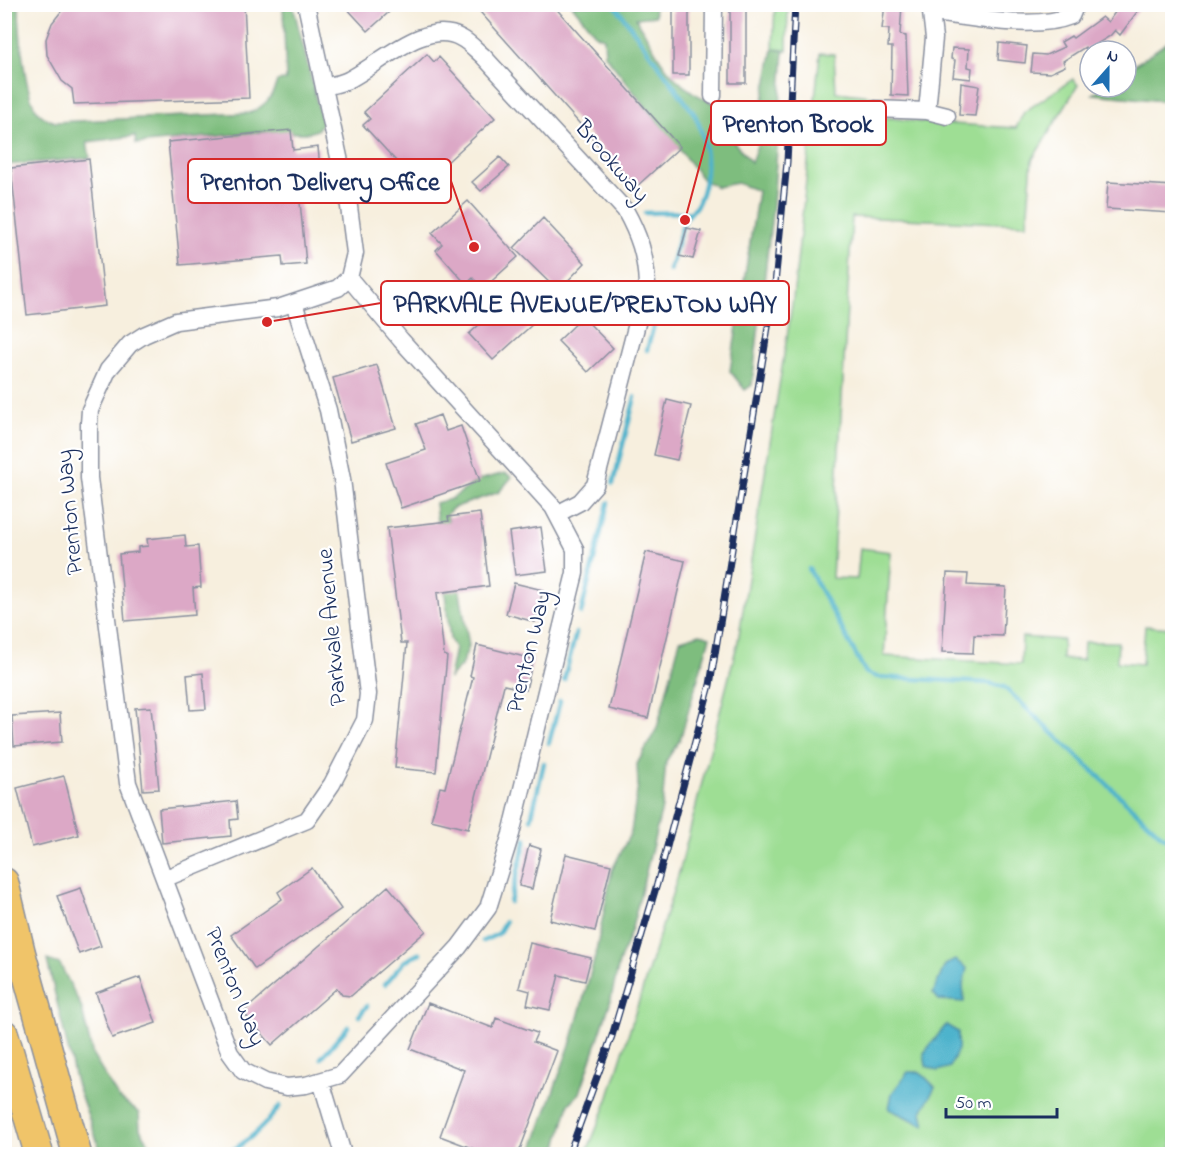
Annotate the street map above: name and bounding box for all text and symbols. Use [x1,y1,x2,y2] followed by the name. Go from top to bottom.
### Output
[1078,39,1138,99] north arrow
[1103,44,1122,70] text: N
[711,101,886,145] callout: Prenton Brook
[723,107,874,145] text: Prenton Brook
[563,112,657,212] street label: Brookway
[188,159,451,203] callout: Prenton Delivery Office
[200,165,441,203] text: Prenton Delivery Office
[381,281,789,325] callout: PARKVALE AVENUE/PRENTON WAY
[393,287,778,325] text: PARKVALE AVENUE/PRENTON WAY
[48,448,95,576] street label: Prenton Way
[309,546,357,707] street label: Parkvale Avenue
[498,587,563,717] street label: Prenton Way
[193,922,274,1052] street label: Prenton Way
[946,1081,1057,1119] scale bar
[955,1091,992,1117] text: 50 m

